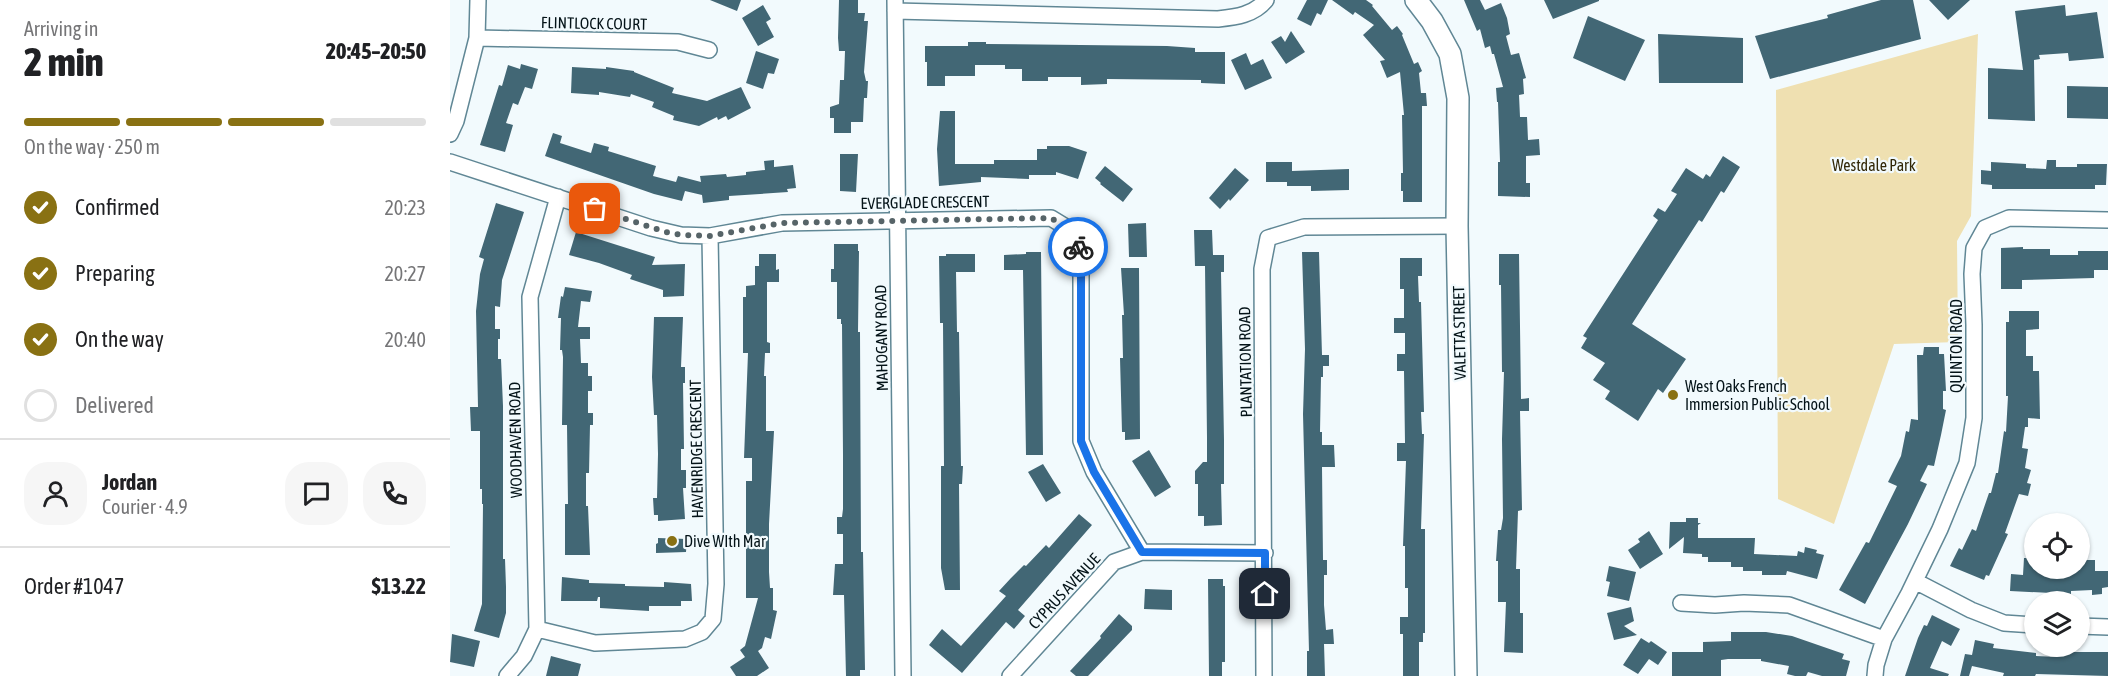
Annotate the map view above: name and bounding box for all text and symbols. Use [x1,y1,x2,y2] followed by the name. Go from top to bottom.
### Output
[541,13,647,33] street label: FLINTLOCK COURT
[24,17,98,40] text: Arriving in
[326,38,426,64] text: 20:45–20:50
[24,40,104,84] text: 2 min
[24,135,160,158] text: On the way · 250 m
[1832,156,1916,174] park label: Westdale Park
[569,183,620,234] pin
[24,191,57,224] icon: check
[578,192,611,225] icon: bag
[860,192,990,212] street label: EVERGLADE CRESCENT
[75,194,160,220] text: Confirmed
[384,196,426,219] text: 20:23
[1048,217,1108,277] courier
[1062,231,1095,264] icon: bike
[24,257,57,290] icon: check
[75,260,155,286] text: Preparing
[384,262,426,285] text: 20:27
[871,285,891,391] street label: MAHOGANY ROAD
[1449,286,1469,380] street label: VALETTA STREET
[1947,299,1965,393] street label: QUINTON ROAD
[1235,306,1255,418] street label: PLANTATION ROAD
[24,323,57,356] icon: check
[75,326,164,352] text: On the way
[384,328,426,351] text: 20:40
[1685,377,1831,413] place label: West Oaks French Immersion Public School
[686,380,706,518] street label: HAVENRIDGE CRESCENT
[505,382,525,498] street label: WOODHAVEN ROAD
[1666,388,1680,402] marker: West Oaks French Immersion Public School
[75,392,154,418] text: Delivered
[24,462,87,525] button: person
[285,462,348,525] button: chat
[363,462,426,525] button: phone
[102,469,157,495] text: Jordan
[102,495,188,518] text: Courier · 4.9
[2024,513,2090,657] map controls
[2024,513,2090,579] button: locate
[684,532,766,550] place label: Dive WIth Mar
[665,534,679,548] marker: Dive WIth Mar
[1025,549,1104,632] street label: CYPRUS AVENUE
[1239,568,1290,619] pin
[24,573,124,599] text: Order #1047
[371,573,426,599] text: $13.22
[1248,577,1281,610] icon: home
[2024,591,2090,657] button: layers

